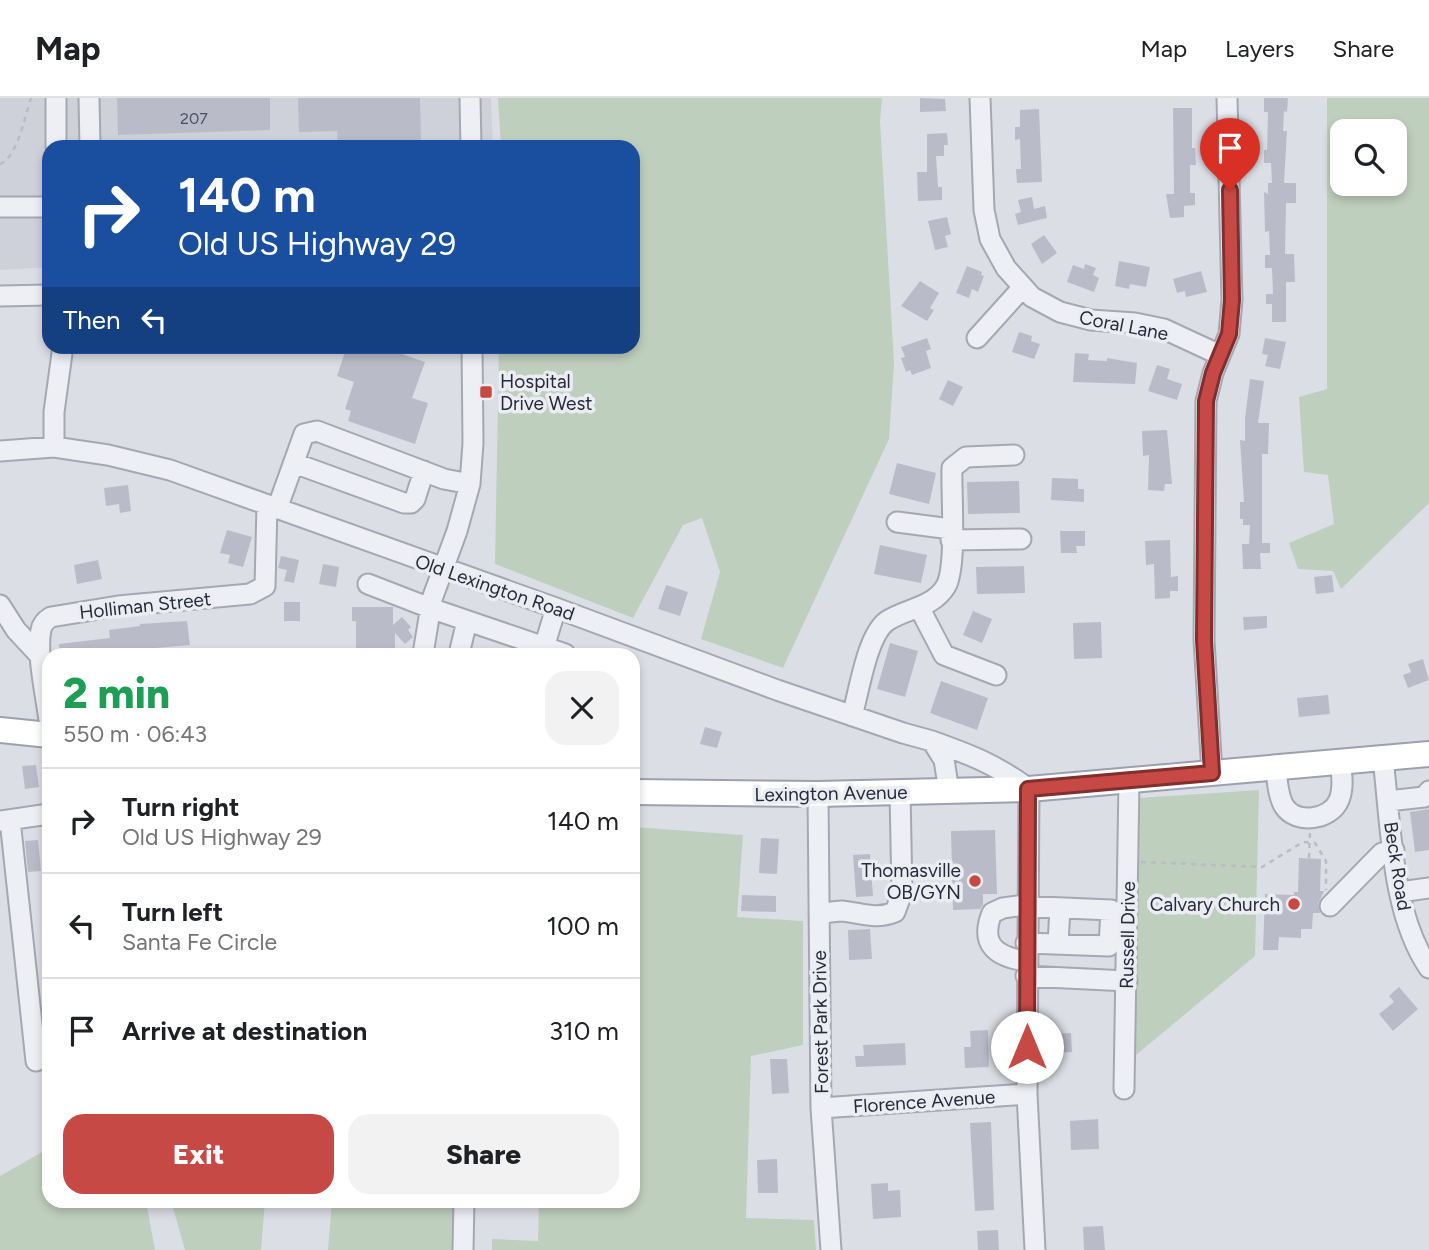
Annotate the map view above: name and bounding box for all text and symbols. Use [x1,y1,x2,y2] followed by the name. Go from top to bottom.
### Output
[35,29,101,68] text: Map
[1140,34,1187,63] text: Map
[1225,34,1294,63] text: Layers
[1332,34,1394,63] text: Share
[180,109,208,128] house number: 207
[1200,118,1260,190] pin
[1330,119,1407,196] map controls
[1330,119,1407,196] button: search
[1211,129,1249,167] icon: arrive
[178,165,316,224] text: 140 m
[63,168,154,259] icon: right
[178,225,456,263] text: Old US Highway 29
[135,301,173,339] icon: left
[63,304,121,336] text: Then
[1077,306,1170,345] street label: Coral Lane
[500,370,593,415] place label: Hospital Drive West
[478,384,494,400] marker: Hospital Drive West
[412,549,578,626] street label: Old Lexington Road
[78,587,212,624] street label: Holliman Street
[63,668,170,719] text: 2 min
[545,671,619,745] button: close
[63,720,207,748] text: 550 m · 06:43
[754,781,908,806] street label: Lexington Avenue
[122,791,239,823] text: Turn right
[63,802,101,840] icon: right
[547,805,619,837] text: 140 m
[1379,820,1416,912] street label: Beck Road
[122,823,322,851] text: Old US Highway 29
[861,859,961,904] place label: Thomasville OB/GYN
[967,873,983,889] marker: Thomasville OB/GYN
[1115,881,1140,989] street label: Russell Drive
[1150,893,1280,916] place label: Calvary Church
[122,896,223,928] text: Turn left
[1286,896,1302,912] marker: Calvary Church
[63,907,101,945] icon: left
[546,910,619,942] text: 100 m
[122,928,277,956] text: Santa Fe Circle
[808,950,833,1094] street label: Forest Park Drive
[990,1010,1064,1084] position arrow
[63,1012,101,1050] icon: arrive
[122,1015,367,1047] text: Arrive at destination
[549,1015,619,1047] text: 310 m
[852,1085,996,1118] street label: Florence Avenue
[63,1114,334,1194] button: Exit
[348,1114,619,1194] button: Share

